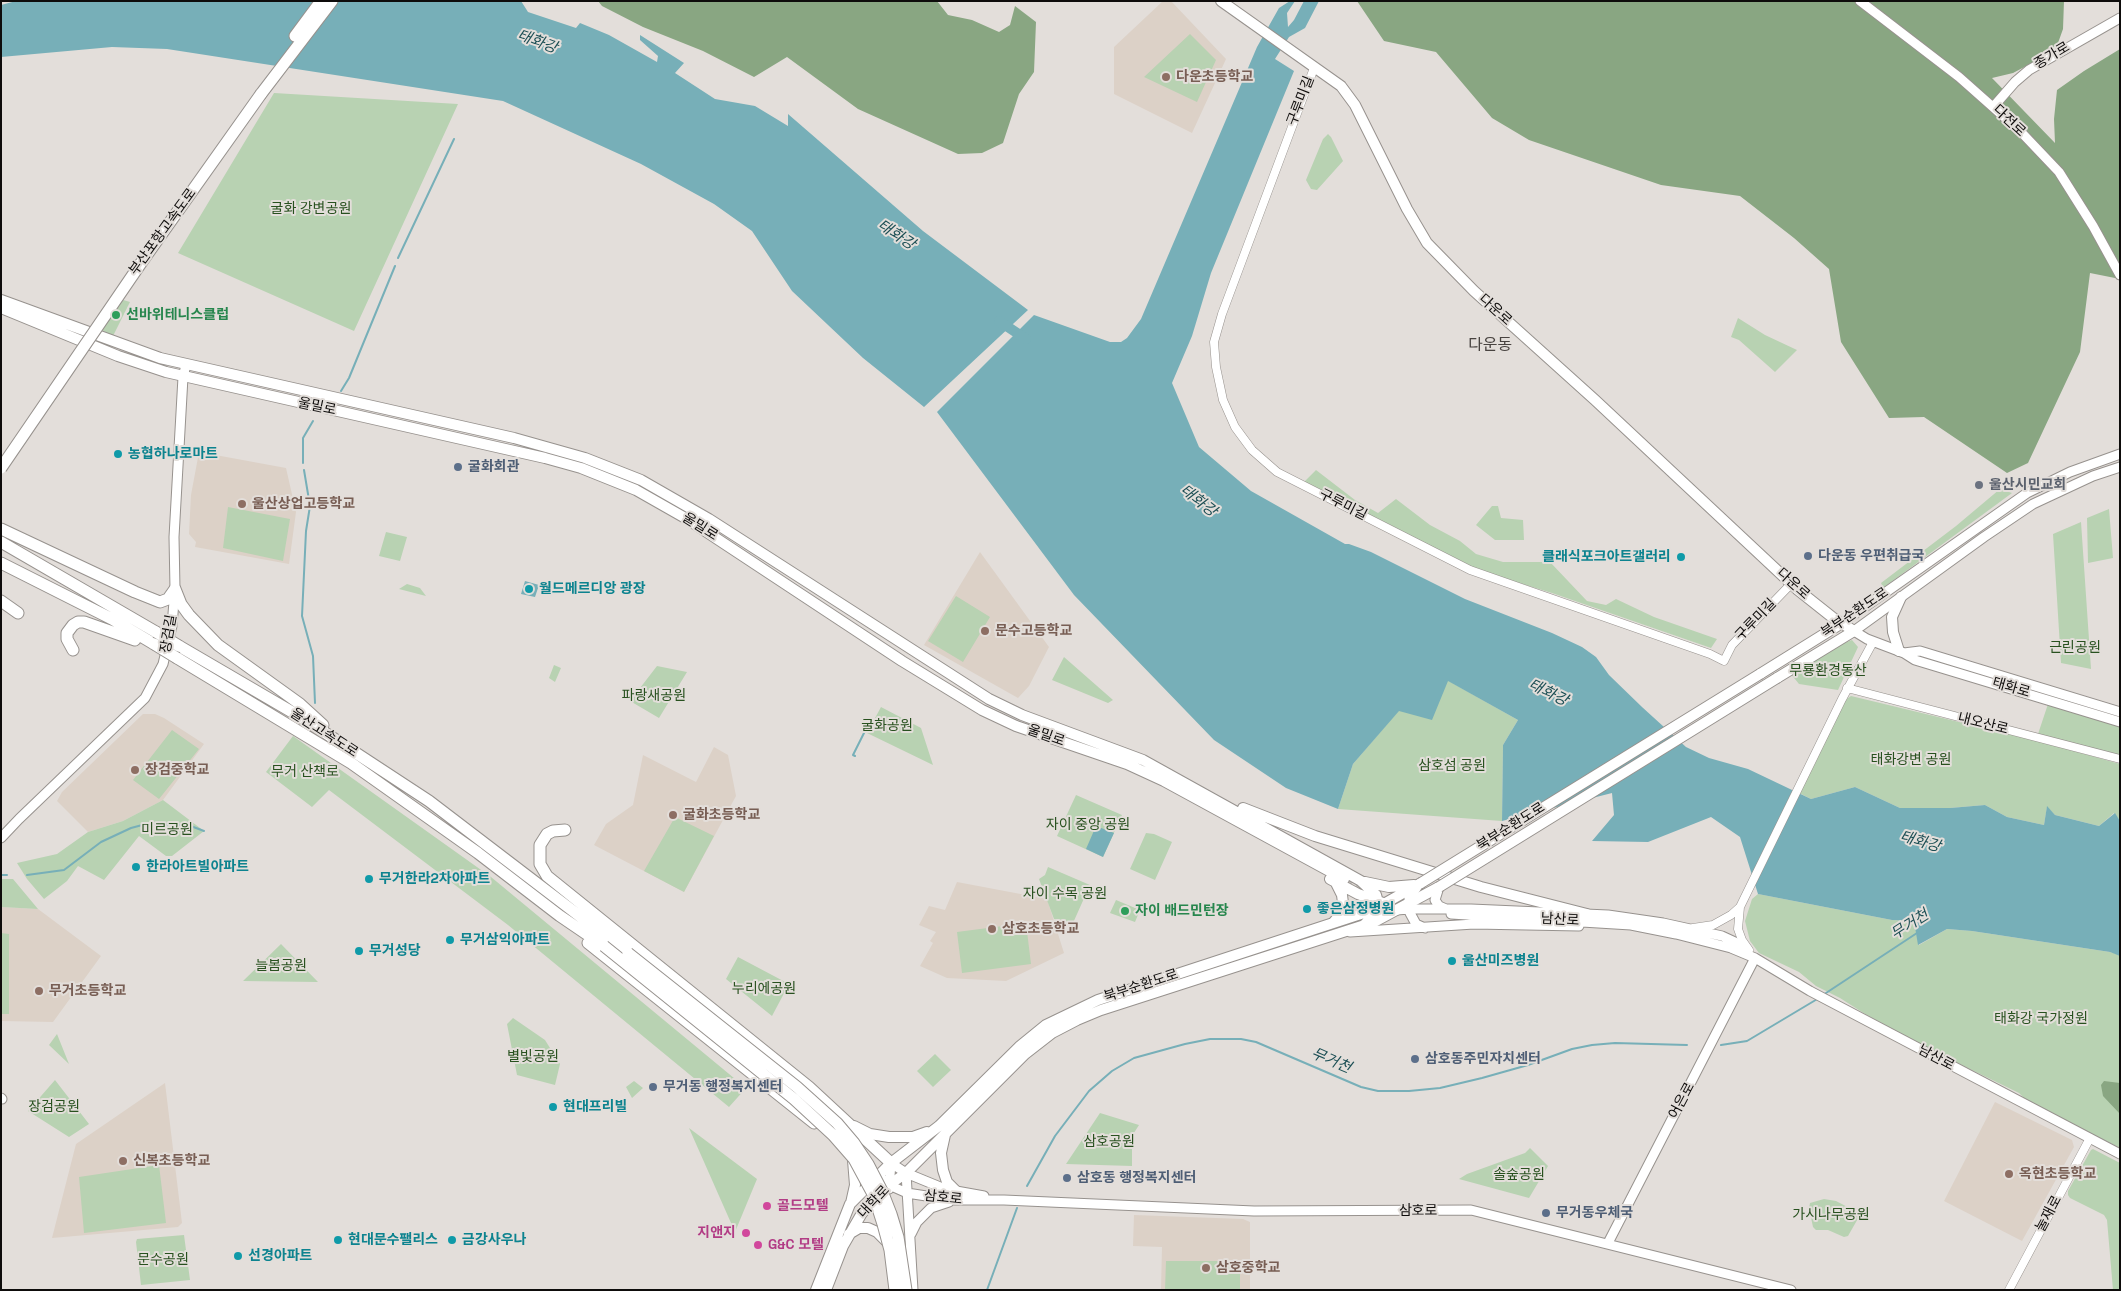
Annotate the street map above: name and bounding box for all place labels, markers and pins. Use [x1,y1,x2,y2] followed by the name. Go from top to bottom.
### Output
[1176,69,1253,85] place label: 다운초등학교
[1160,71,1172,83] marker: 다운초등학교
[126,307,229,323] place label: 선바위테니스클럽
[110,309,122,321] marker: 선바위테니스클럽
[128,446,218,462] place label: 농협하나로마트
[112,448,124,460] marker: 농협하나로마트
[468,459,520,475] place label: 굴화회관
[452,461,464,473] marker: 굴화회관
[1989,477,2066,493] place label: 울산시민교회
[1973,479,1985,491] marker: 울산시민교회
[252,496,355,512] place label: 울산상업고등학교
[236,498,248,510] marker: 울산상업고등학교
[1818,548,1925,564] place label: 다운동 우편취급국
[1542,549,1671,565] place label: 클래식포크아트갤러리
[1802,550,1814,562] marker: 다운동 우편취급국
[1675,551,1687,563] marker: 클래식포크아트갤러리
[539,581,646,597] place label: 월드메르디앙 광장
[523,583,535,595] marker: 월드메르디앙 광장
[995,623,1072,639] place label: 문수고등학교
[979,625,991,637] marker: 문수고등학교
[145,762,209,778] place label: 장검중학교
[129,764,141,776] marker: 장검중학교
[683,807,760,823] place label: 굴화초등학교
[667,809,679,821] marker: 굴화초등학교
[146,859,249,875] place label: 한라아트빌아파트
[130,861,142,873] marker: 한라아트빌아파트
[379,871,490,887] place label: 무거한라2차아파트
[363,873,375,885] marker: 무거한라2차아파트
[1317,901,1394,917] place label: 좋은삼정병원
[1135,903,1229,919] place label: 자이 배드민턴장
[1301,903,1313,915] marker: 좋은삼정병원
[1119,905,1131,917] marker: 자이 배드민턴장
[1002,921,1079,937] place label: 삼호초등학교
[986,923,998,935] marker: 삼호초등학교
[460,932,550,948] place label: 무거삼익아파트
[444,934,456,946] marker: 무거삼익아파트
[369,943,421,959] place label: 무거성당
[353,945,365,957] marker: 무거성당
[1462,953,1539,969] place label: 울산미즈병원
[1446,955,1458,967] marker: 울산미즈병원
[49,983,126,999] place label: 무거초등학교
[33,985,45,997] marker: 무거초등학교
[1425,1051,1541,1067] place label: 삼호동주민자치센터
[1409,1053,1421,1065] marker: 삼호동주민자치센터
[663,1079,782,1095] place label: 무거동 행정복지센터
[647,1081,659,1093] marker: 무거동 행정복지센터
[563,1099,627,1115] place label: 현대프리빌
[547,1101,559,1113] marker: 현대프리빌
[133,1153,210,1169] place label: 신복초등학교
[117,1155,129,1167] marker: 신복초등학교
[2019,1166,2096,1182] place label: 옥현초등학교
[2003,1168,2015,1180] marker: 옥현초등학교
[1077,1170,1196,1186] place label: 삼호동 행정복지센터
[1061,1172,1073,1184] marker: 삼호동 행정복지센터
[777,1198,829,1214] place label: 골드모텔
[761,1200,773,1212] marker: 골드모텔
[1556,1205,1633,1221] place label: 무거동우체국
[1540,1207,1552,1219] marker: 무거동우체국
[697,1225,736,1241] place label: 지앤지
[740,1227,752,1239] marker: 지앤지
[348,1232,438,1248] place label: 현대문수팰리스
[462,1232,526,1248] place label: 금강사우나
[332,1234,344,1246] marker: 현대문수팰리스
[446,1234,458,1246] marker: 금강사우나
[768,1237,824,1253] place label: G&C 모텔
[752,1239,764,1251] marker: G&C 모텔
[248,1248,312,1264] place label: 선경아파트
[232,1250,244,1262] marker: 선경아파트
[1216,1260,1280,1276] place label: 삼호중학교
[1200,1262,1212,1274] marker: 삼호중학교

